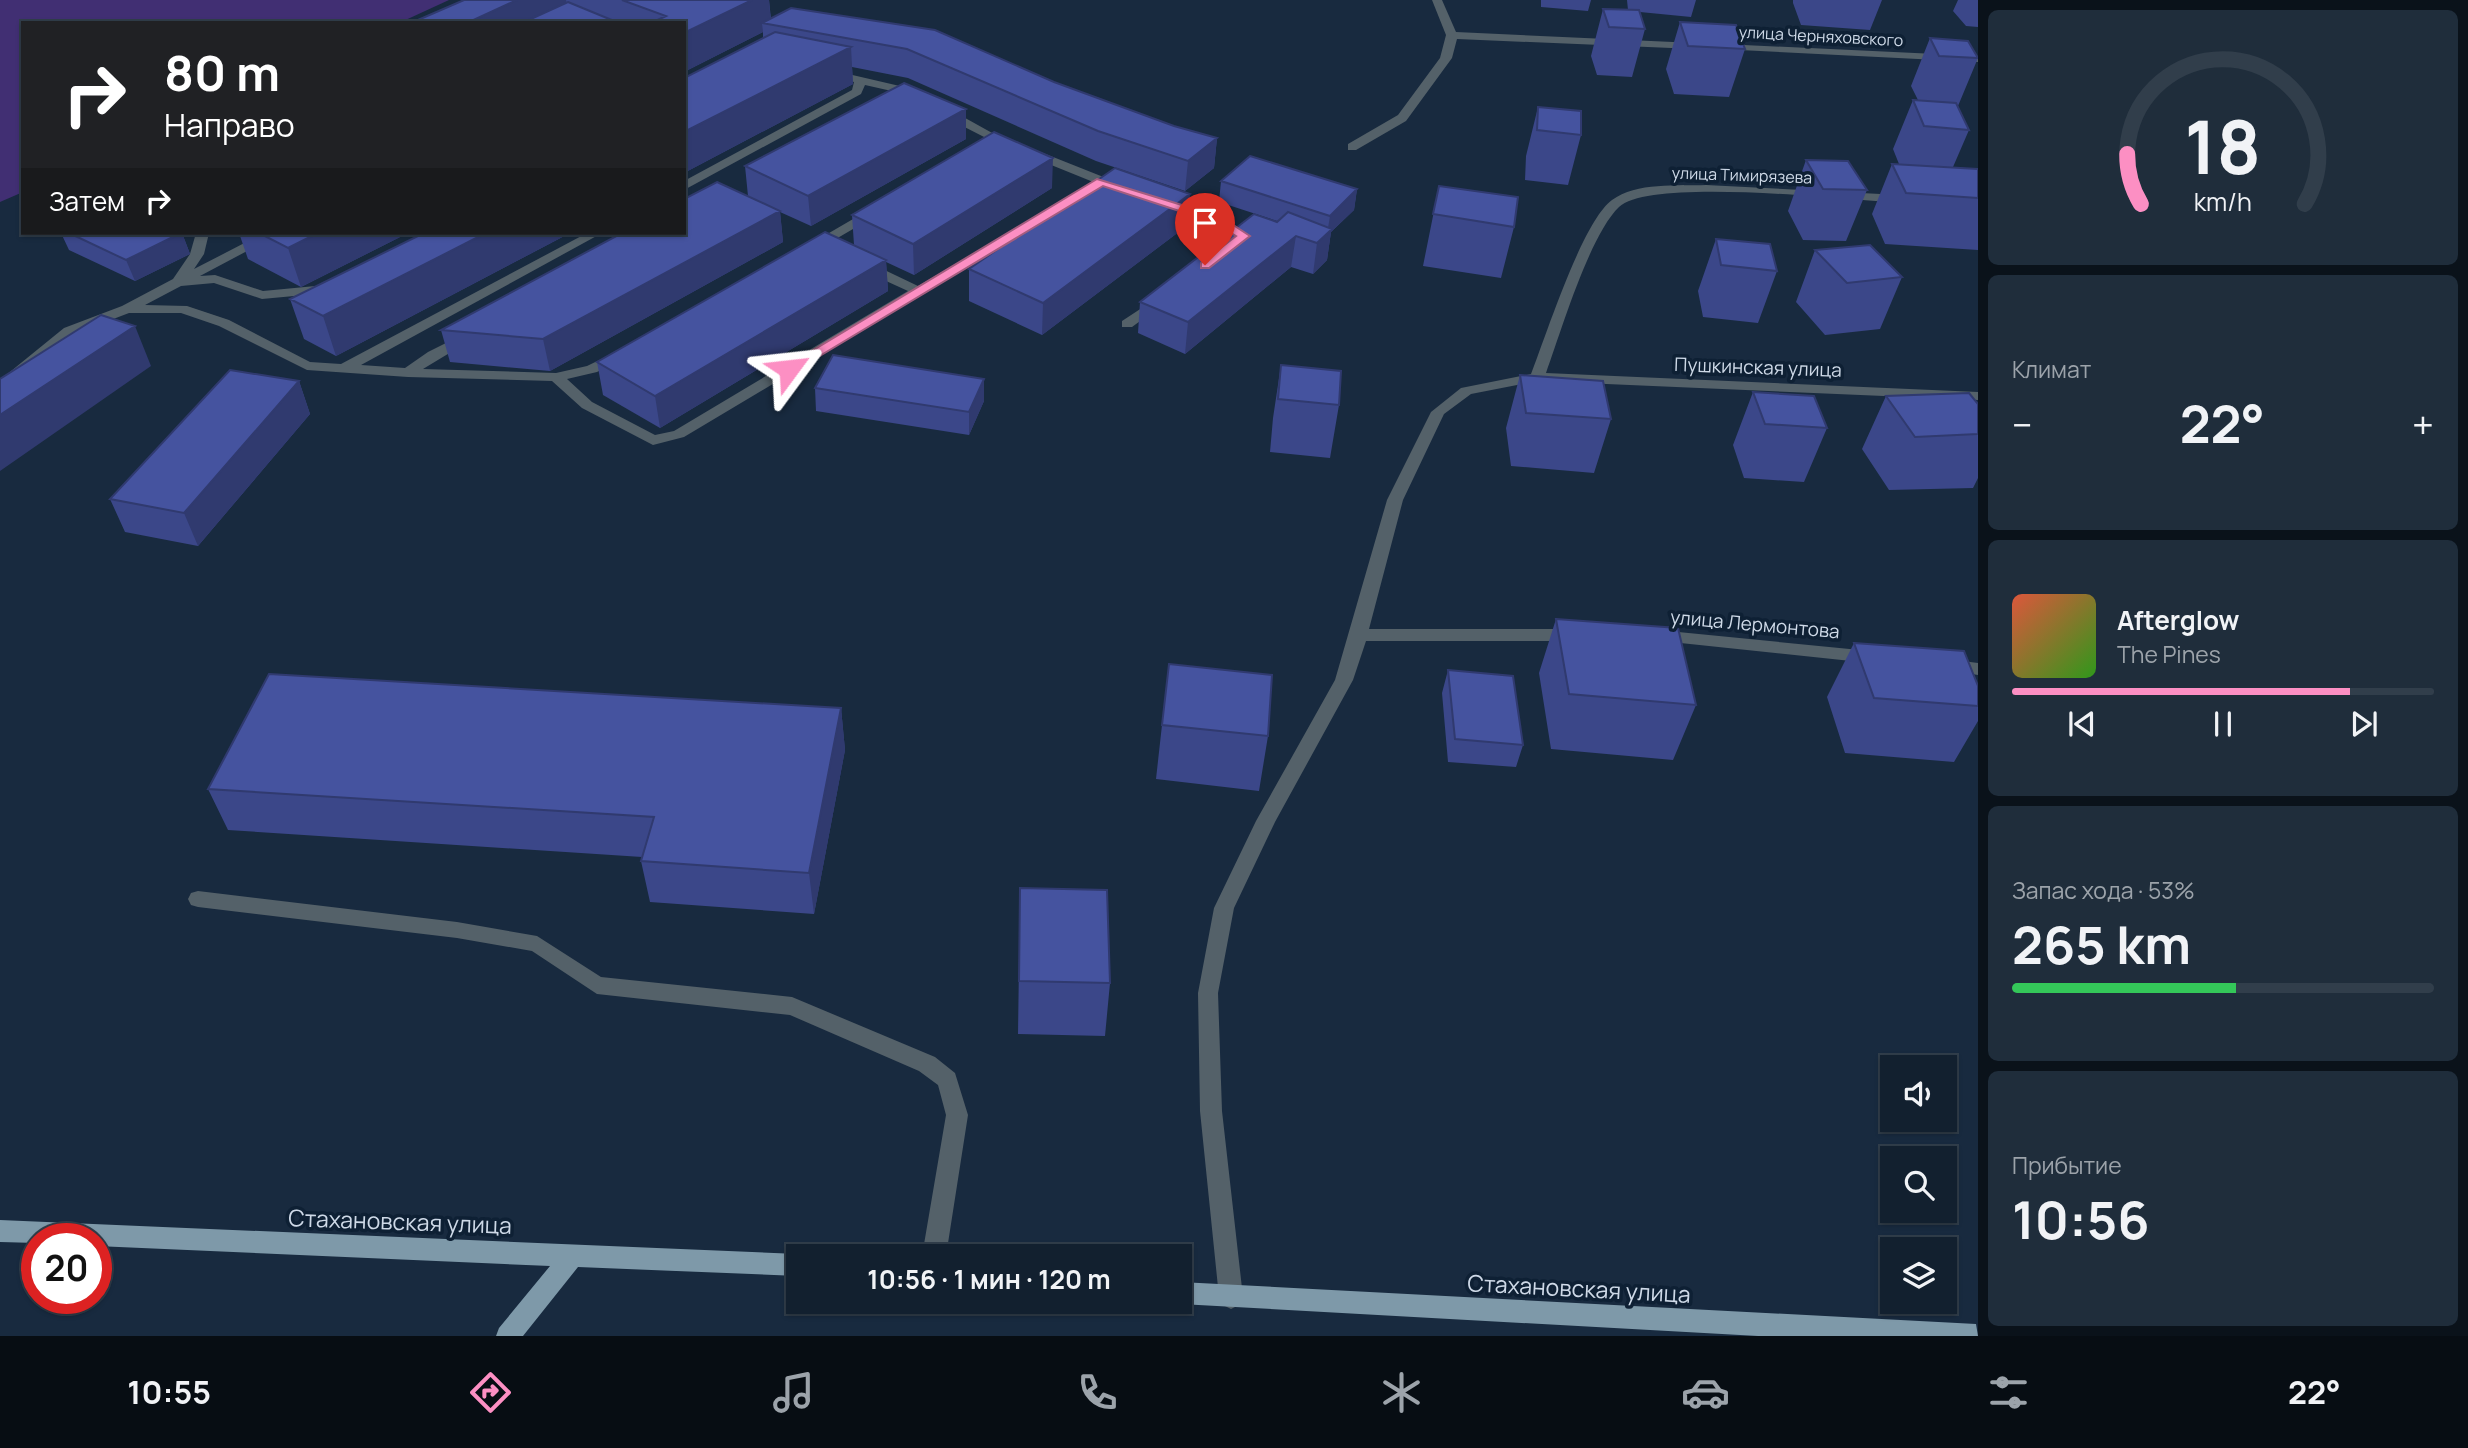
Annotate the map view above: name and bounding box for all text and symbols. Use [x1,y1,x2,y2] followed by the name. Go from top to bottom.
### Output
[1738,21,1904,51] street label: улица Черняховского
[164,39,280,106] text: 80 m
[49,49,140,140] icon: right
[2185,96,2261,196] text: 18
[164,103,295,147] text: Направо
[1671,162,1813,188] street label: улица Тимирязева
[139,182,177,220] icon: right
[49,183,125,219] text: Затем
[2194,183,2252,218] text: km/h
[1175,193,1235,265] pin
[1186,204,1224,242] icon: arrive
[752,332,826,406] position arrow
[1674,351,1842,383] street label: Пушкинская улица
[2012,353,2091,385] text: Климат
[2180,388,2265,459] text: 22°
[2012,398,2033,450] text: −
[2412,398,2434,450] text: +
[2117,602,2239,638] text: Afterglow
[1669,604,1841,644] street label: улица Лермонтова
[2117,638,2221,670] text: The Pines
[2063,705,2101,743] icon: previous
[2204,705,2242,743] icon: pause
[2345,705,2383,743] icon: next
[2012,874,2195,906] text: Запас хода · 53%
[2012,909,2191,980] text: 265 km
[1880,1055,1957,1314] map controls
[1880,1055,1957,1132] button: sound
[1880,1146,1957,1223] button: search
[2012,1149,2122,1181] text: Прибытие
[2012,1184,2150,1255] text: 10:56
[288,1201,512,1241] street label: Стахановская улица
[21,1223,112,1314] speed limit sign: 20
[1880,1237,1957,1314] button: layers
[867,1261,1111,1297] text: 10:56 · 1 мин · 120 m
[1467,1266,1692,1310] street label: Стахановская улица
[466,1368,515,1417] icon: directions
[769,1368,818,1417] icon: music
[1073,1368,1122,1417] icon: phone
[1377,1368,1426,1417] icon: climate
[1681,1368,1730,1417] icon: car
[1984,1368,2033,1417] icon: filters
[127,1370,211,1414] text: 10:55
[2288,1370,2341,1414] text: 22°

